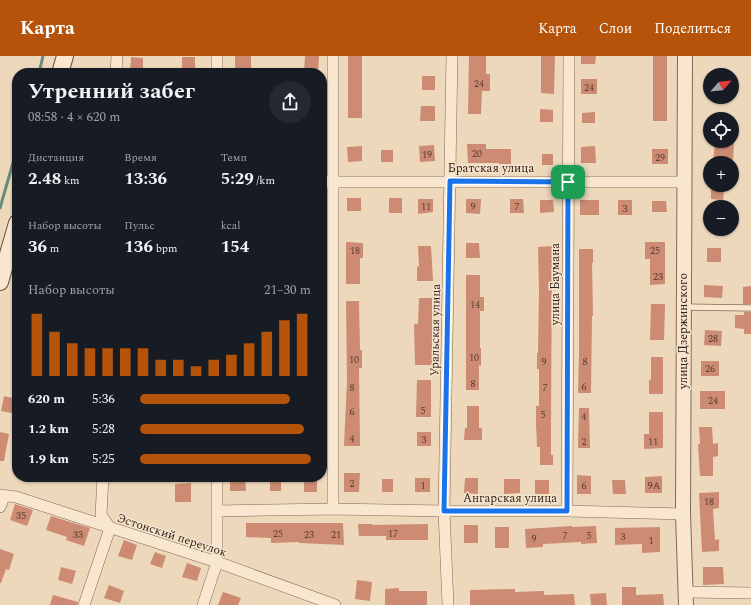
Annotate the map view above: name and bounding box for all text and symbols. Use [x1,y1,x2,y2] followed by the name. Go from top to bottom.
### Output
[20,14,75,43] text: Карта
[538,18,577,39] text: Карта
[599,18,632,39] text: Слои
[654,18,731,39] text: Поделиться
[703,68,739,104] north arrow
[703,68,739,236] map controls
[28,75,195,108] text: Утренний забег
[474,76,484,92] house number: 24
[584,80,594,96] house number: 24
[269,81,311,123] button: share
[28,107,120,127] text: 08:58 · 4 × 620 m
[703,112,739,148] button: locate
[472,146,482,162] house number: 20
[422,147,432,163] house number: 19
[28,149,84,166] text: Дистанция
[124,149,157,166] text: Время
[221,149,247,166] text: Темп
[655,150,665,166] house number: 29
[703,156,739,192] button: +
[448,159,534,178] street label: Братская улица
[551,165,585,199] pin
[28,166,61,192] text: 2.48
[124,166,167,192] text: 13:36
[221,166,254,192] text: 5:29
[557,171,579,193] icon: arrive
[61,172,80,189] text: km
[254,172,275,189] text: /km
[421,199,431,215] house number: 11
[471,199,476,215] house number: 9
[515,199,520,215] house number: 7
[703,200,739,236] button: −
[623,201,628,217] house number: 3
[28,217,102,234] text: Набор высоты
[124,217,155,234] text: Пульс
[221,217,240,234] text: kcal
[28,234,47,260] text: 36
[124,234,153,260] text: 136
[221,234,249,260] text: 154
[47,240,59,257] text: m
[153,240,178,257] text: bpm
[350,243,360,259] house number: 18
[546,243,565,326] street label: улица Баумана
[650,243,660,259] house number: 25
[653,269,663,285] house number: 23
[674,273,693,390] street label: улица Дзержинского
[28,280,115,300] text: Набор высоты
[264,280,311,300] text: 21–30 m
[425,284,446,376] street label: Уральская улица
[470,297,480,313] house number: 14
[708,331,718,347] house number: 28
[469,350,479,366] house number: 10
[349,352,359,368] house number: 10
[542,354,547,370] house number: 9
[583,354,588,370] house number: 8
[705,361,715,377] house number: 26
[471,376,476,392] house number: 8
[582,379,587,395] house number: 6
[350,380,355,396] house number: 8
[543,380,548,396] house number: 7
[28,389,65,409] text: 620 m
[92,389,115,409] text: 5:36
[708,393,718,409] house number: 24
[421,403,426,419] house number: 5
[350,404,355,420] house number: 6
[541,407,546,423] house number: 5
[582,409,587,425] house number: 4
[28,419,69,439] text: 1.2 km
[92,419,115,439] text: 5:28
[350,431,355,447] house number: 4
[422,432,427,448] house number: 3
[582,434,587,450] house number: 2
[648,434,658,450] house number: 11
[28,449,69,469] text: 1.9 km
[92,449,115,469] text: 5:25
[350,476,355,492] house number: 2
[421,478,426,494] house number: 1
[582,478,587,494] house number: 6
[648,478,661,494] house number: 9А
[463,489,557,508] street label: Ангарская улица
[704,494,714,510] house number: 18
[16,508,26,524] house number: 35
[114,509,230,562] street label: Эстонский переулок
[273,526,283,542] house number: 25
[388,526,398,542] house number: 17
[73,527,83,543] house number: 33
[304,527,314,543] house number: 23
[331,527,341,543] house number: 21
[563,528,568,544] house number: 7
[587,528,592,544] house number: 5
[621,529,626,545] house number: 3
[532,531,537,547] house number: 9
[649,533,654,549] house number: 1

